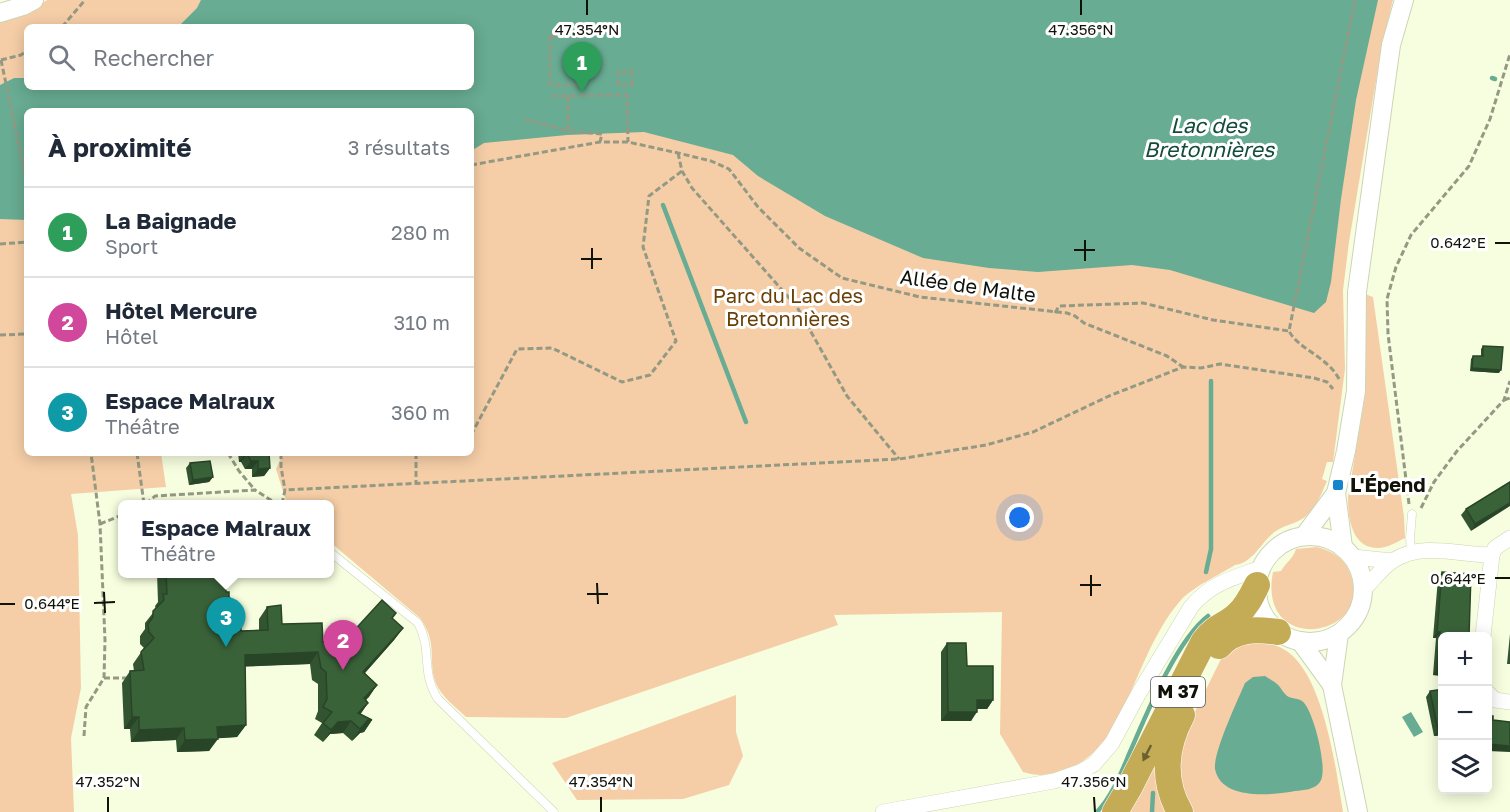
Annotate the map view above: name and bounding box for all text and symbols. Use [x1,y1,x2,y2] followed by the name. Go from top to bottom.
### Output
[555,20,619,38] text: 47.354°N
[1048,20,1114,38] text: 47.356°N
[24,24,474,90] search box
[45,41,78,74] icon: search
[562,42,602,92] pin: 1
[93,44,214,71] text: Rechercher
[1144,112,1275,162] water label: Lac des Bretonnières
[48,132,192,163] text: À proximité
[348,135,450,159] text: 3 résultats
[105,207,236,234] text: La Baignade
[62,220,73,244] text: 1
[391,220,450,244] text: 280 m
[1430,233,1486,251] text: 0.642°E
[105,234,158,258] text: Sport
[899,264,1038,306] street label: Allée de Malte
[713,283,863,330] park label: Parc du Lac des Bretonnières
[105,297,257,324] text: Hôtel Mercure
[61,310,74,334] text: 2
[394,310,450,334] text: 310 m
[105,324,158,348] text: Hôtel
[105,387,275,414] text: Espace Malraux
[61,400,74,424] text: 3
[391,400,450,424] text: 360 m
[105,414,180,438] text: Théâtre
[1350,472,1425,496] place label: L'Épend
[1331,478,1345,492] marker: L'Épend
[118,500,334,578] popup
[1005,503,1034,532] your location
[141,514,311,541] text: Espace Malraux
[141,541,216,565] text: Théâtre
[1430,569,1486,587] text: 0.644°E
[24,594,80,612] text: 0.644°E
[206,598,246,647] pin: 3
[324,620,362,670] pin: 2
[1438,632,1492,794] map controls
[1438,632,1492,686] button: +
[1151,677,1205,707] road number: M 37
[1438,686,1492,740] button: −
[1438,740,1492,794] button: layers
[1142,745,1151,762] one-way arrow
[75,772,141,790] text: 47.352°N
[569,772,633,790] text: 47.354°N
[1061,772,1127,790] text: 47.356°N

